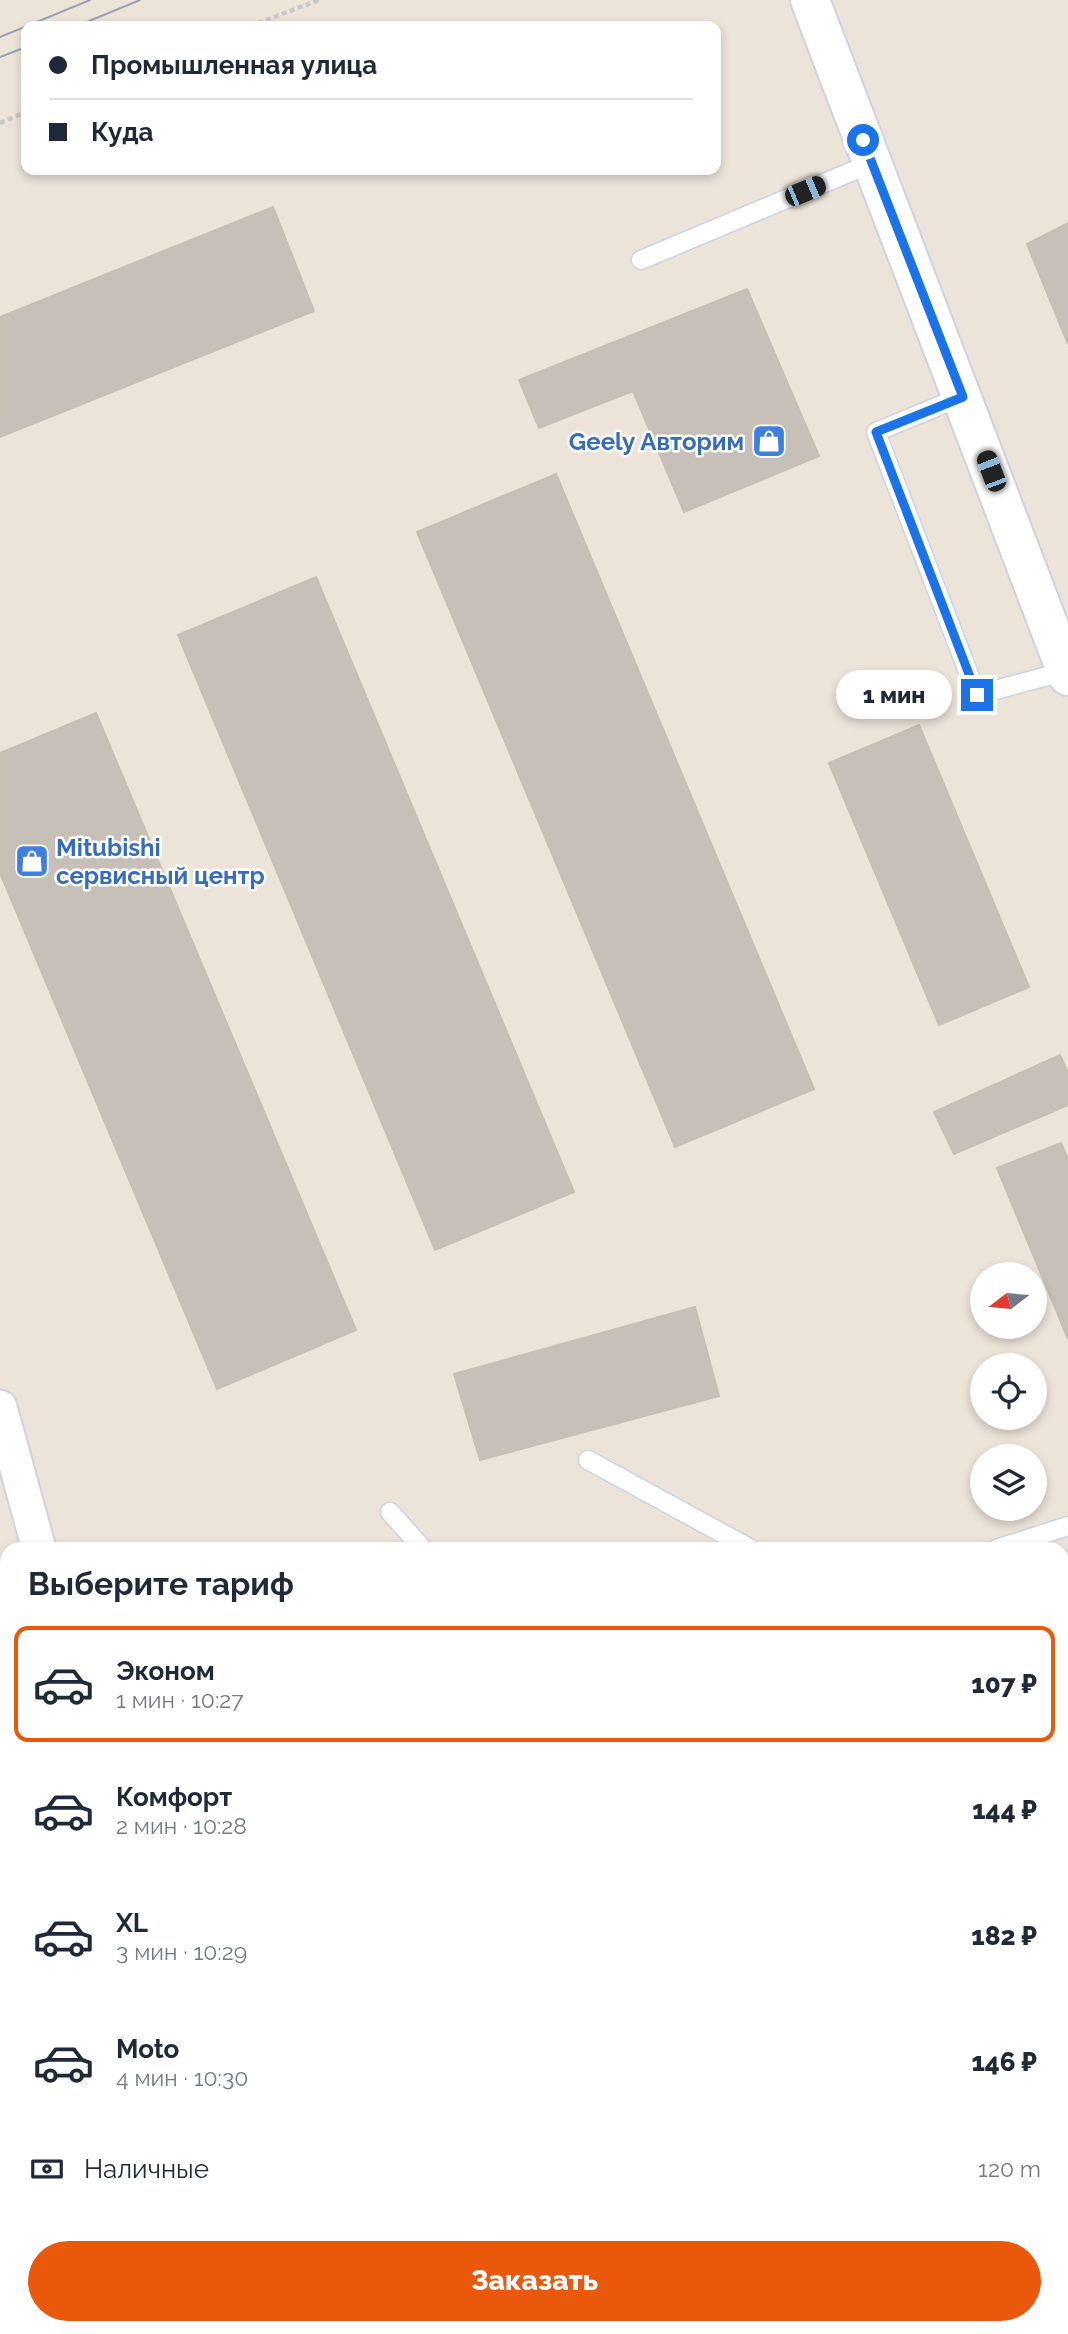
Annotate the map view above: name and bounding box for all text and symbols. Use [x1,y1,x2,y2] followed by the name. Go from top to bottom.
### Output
[91,50,377,80] text: Промышленная улица
[91,117,154,147] text: Куда
[847,124,879,156] route start
[782,173,829,209] car
[750,422,788,460] shop icon: Geely Авторим
[569,427,744,456] place label: Geely Авторим
[974,448,1009,494] car
[837,670,953,720] callout: 1 мин
[961,679,993,711] route end
[863,681,925,708] text: 1 мин
[56,833,265,890] place label: Mitubishi сервисный центр
[13,842,51,880] shop icon: Mitubishi сервисный центр
[970,1262,1046,1339] north arrow
[970,1262,1047,1521] map controls
[970,1353,1047,1430] button: locate
[970,1444,1047,1521] button: layers
[28,1565,294,1602] text: Выберите тариф
[32,1653,95,1716] icon: car
[116,1656,215,1686] text: Эконом
[971,1669,1037,1699] text: 107 ₽
[116,1686,244,1713] text: 1 мин · 10:27
[32,1779,95,1842] icon: car
[116,1782,232,1812] text: Комфорт
[972,1795,1037,1825] text: 144 ₽
[116,1812,247,1839] text: 2 мин · 10:28
[32,1905,95,1968] icon: car
[116,1908,148,1938] text: XL
[971,1921,1037,1951] text: 182 ₽
[116,1938,247,1965] text: 3 мин · 10:29
[32,2031,95,2094] icon: car
[116,2034,179,2064] text: Moto
[971,2047,1037,2077] text: 146 ₽
[116,2064,248,2091] text: 4 мин · 10:30
[28,2150,66,2188] icon: cash
[84,2154,209,2184] text: Наличные
[978,2155,1041,2182] text: 120 m
[28,2241,1041,2321] button: Заказать

